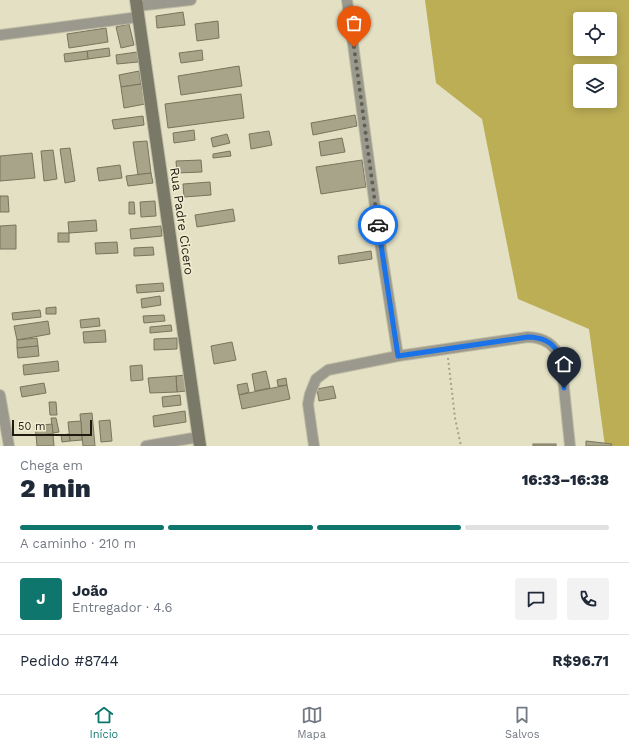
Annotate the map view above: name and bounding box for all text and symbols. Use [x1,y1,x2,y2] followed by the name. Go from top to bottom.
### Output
[337,6,371,47] pin
[343,12,365,34] icon: bag
[573,12,617,108] map controls
[573,12,617,56] button: locate
[573,64,617,108] button: layers
[167,166,197,276] street label: Rua Padre Cicero
[358,205,398,245] courier
[367,214,389,236] icon: car
[547,347,581,388] pin
[553,353,575,375] icon: home
[12,418,92,437] scale bar
[18,420,45,433] text: 50 m
[20,458,83,473] text: Chega em
[522,471,609,489] text: 16:33–16:38
[20,473,91,503] text: 2 min
[20,536,136,551] text: A caminho · 210 m
[515,578,557,620] button: chat
[567,578,609,620] button: phone
[72,582,108,600] text: João
[36,590,46,608] text: J
[72,600,172,615] text: Entregador · 4.6
[20,652,119,670] text: Pedido #8744
[552,652,609,670] text: R$96.71
[90,704,118,741] tab: Início
[297,704,326,741] tab: Mapa
[505,704,539,741] tab: Salvos

